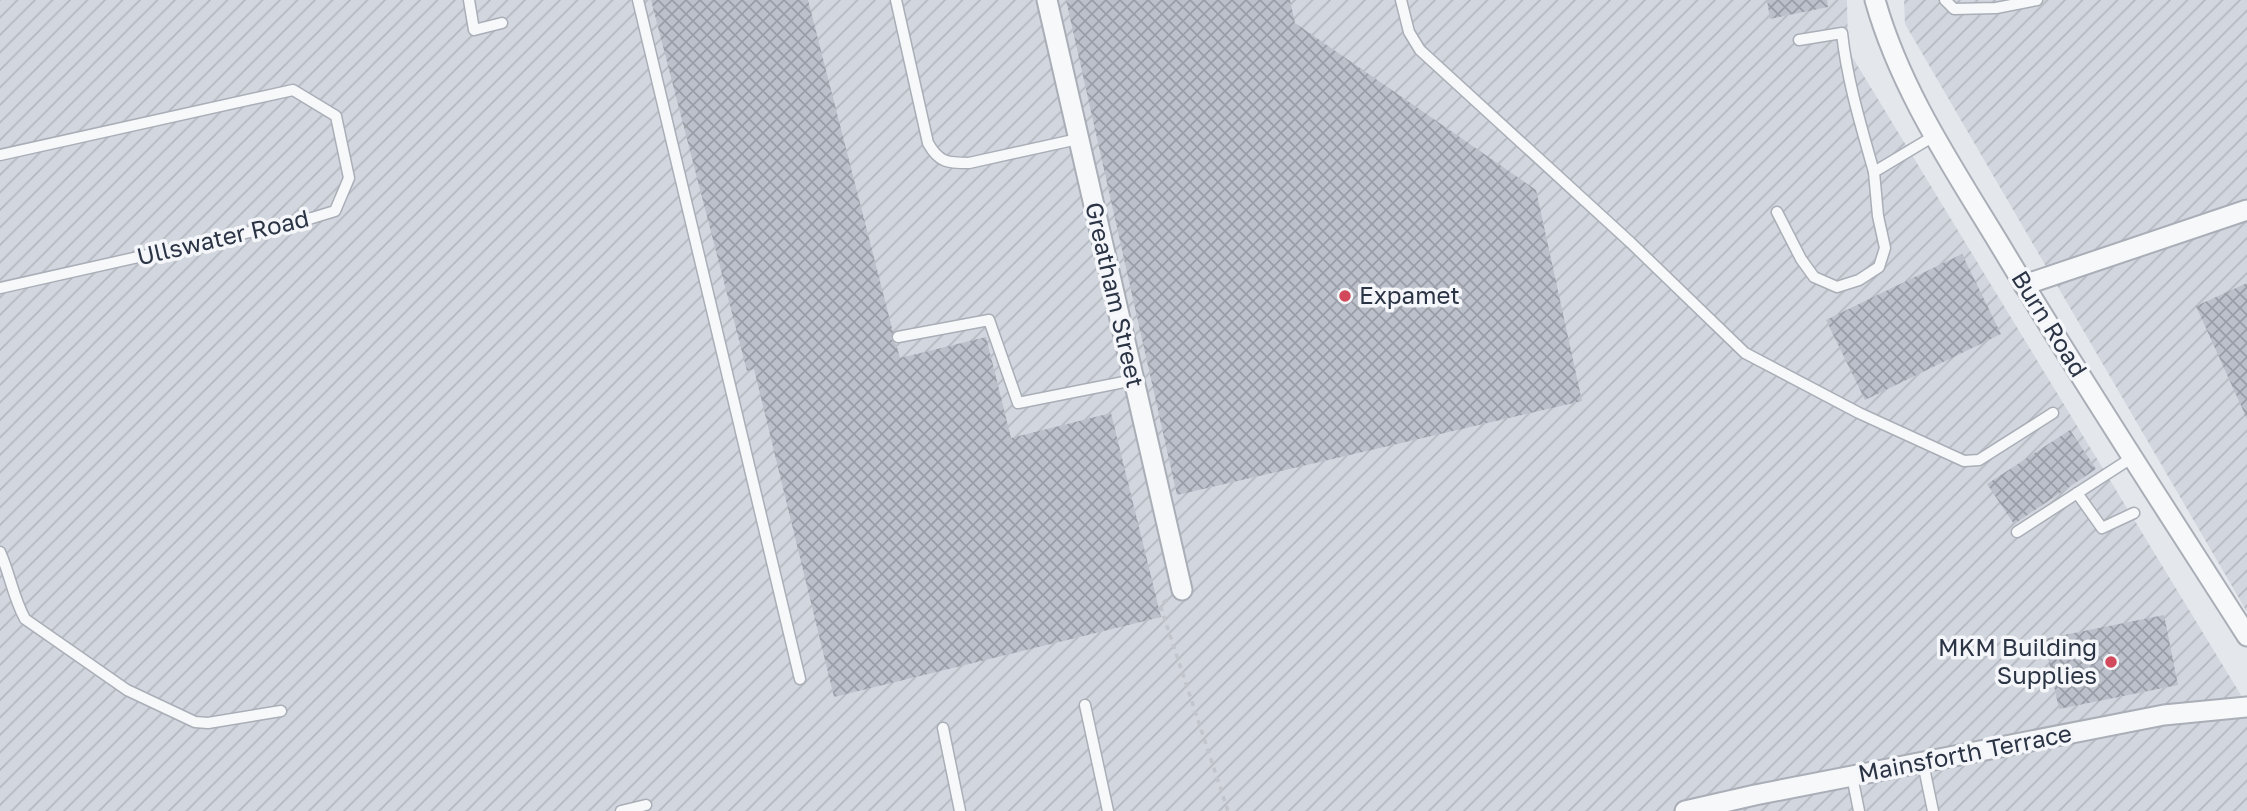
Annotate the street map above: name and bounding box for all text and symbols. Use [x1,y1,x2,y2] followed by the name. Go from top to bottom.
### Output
[1080,199,1151,390] street label: Greatham Street
[134,203,311,270] street label: Ullswater Road
[2006,265,2094,382] street label: Burn Road
[1359,280,1460,309] place label: Expamet
[1337,288,1353,304] marker: Expamet
[1938,632,2097,689] place label: MKM Building Supplies
[2103,654,2119,670] marker: MKM Building Supplies
[1855,718,2074,787] street label: Mainsforth Terrace

